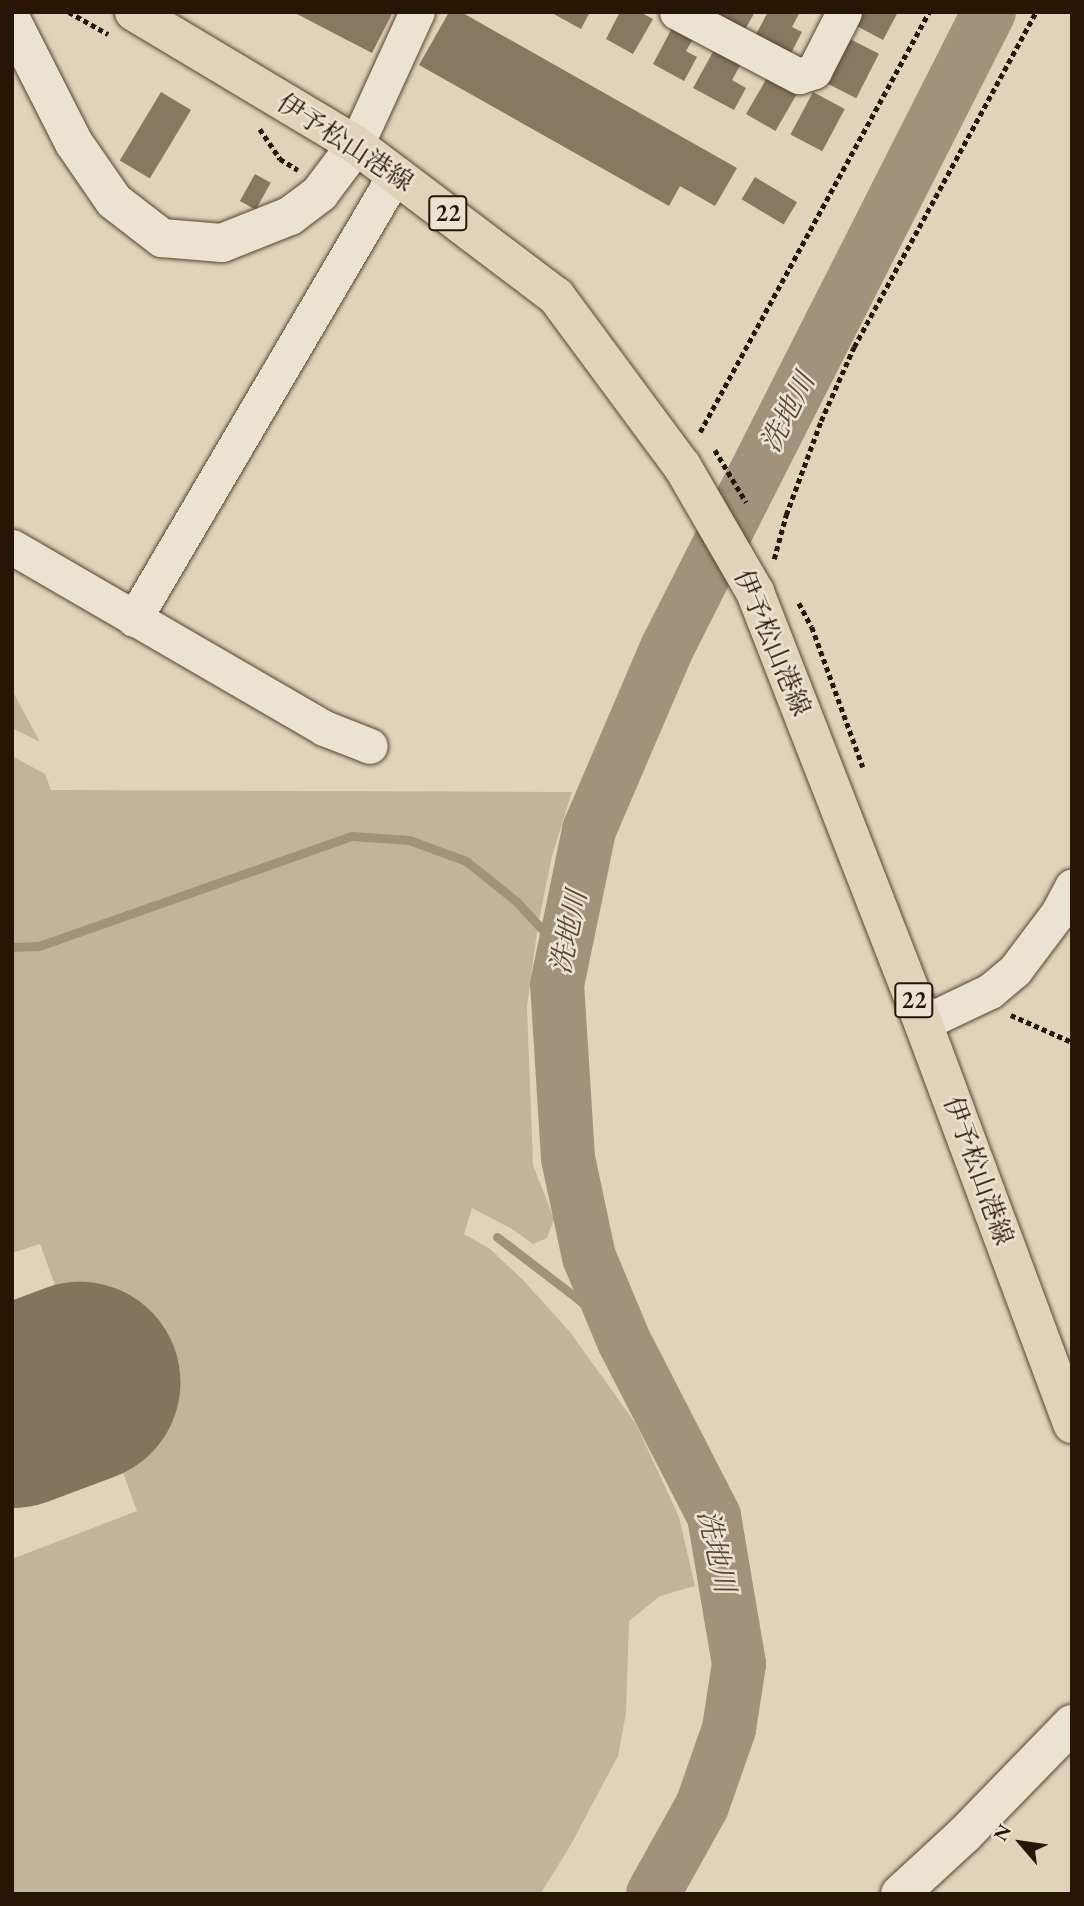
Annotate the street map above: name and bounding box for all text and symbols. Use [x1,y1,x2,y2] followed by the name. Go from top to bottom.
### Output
[271,87,419,199] street label: 伊予松山港線
[427,192,469,233] road number: 22
[753,367,821,457] water label: 洗地川
[727,565,817,721] street label: 伊予松山港線
[543,887,593,977] water label: 洗地川
[893,980,935,1020] road number: 22
[937,1092,1019,1250] street label: 伊予松山港線
[691,1506,743,1596] water label: 洗地川
[986,1808,1056,1878] north arrow
[988,1820,1017,1845] text: N

